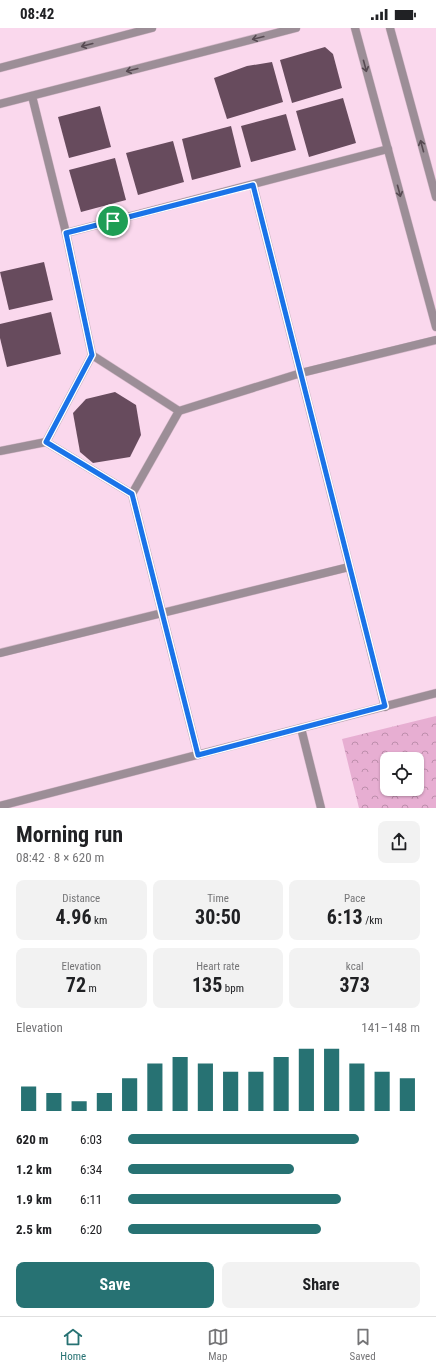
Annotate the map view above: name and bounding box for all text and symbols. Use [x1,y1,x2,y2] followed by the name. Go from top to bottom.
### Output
[20,5,54,23] text: 08:42
[252,34,265,42] one-way arrow
[81,42,94,49] one-way arrow
[362,59,369,72] one-way arrow
[126,67,139,74] one-way arrow
[418,140,425,153] one-way arrow
[396,184,403,197] one-way arrow
[96,204,130,238] pin
[102,210,124,232] icon: arrive
[380,752,424,796] map controls
[380,752,424,796] button: locate
[378,821,420,863] button: share
[16,822,123,847] text: Morning run
[16,850,104,865] text: 08:42 · 8 × 620 m
[62,892,100,905] text: Distance
[207,892,229,905] text: Time
[344,892,365,905] text: Pace
[55,905,92,929] text: 4.96
[195,905,241,929] text: 30:50
[327,905,363,929] text: 6:13
[92,914,107,927] text: km
[363,914,382,927] text: /km
[62,960,101,973] text: Elevation
[196,960,240,973] text: Heart rate
[346,960,364,973] text: kcal
[66,973,86,997] text: 72
[192,973,222,997] text: 135
[340,973,370,997] text: 373
[86,982,97,995] text: m
[222,982,244,995] text: bpm
[16,1020,63,1035] text: Elevation
[361,1020,420,1035] text: 141–148 m
[16,1132,48,1147] text: 620 m
[80,1132,102,1147] text: 6:03
[16,1162,52,1177] text: 1.2 km
[80,1162,102,1177] text: 6:34
[16,1192,52,1207] text: 1.9 km
[80,1192,102,1207] text: 6:11
[16,1222,52,1237] text: 2.5 km
[80,1222,102,1237] text: 6:20
[16,1262,214,1308] button: Save
[222,1262,420,1308] button: Share
[60,1326,86,1363] tab: Home
[207,1326,229,1363] tab: Map
[350,1326,376,1363] tab: Saved

